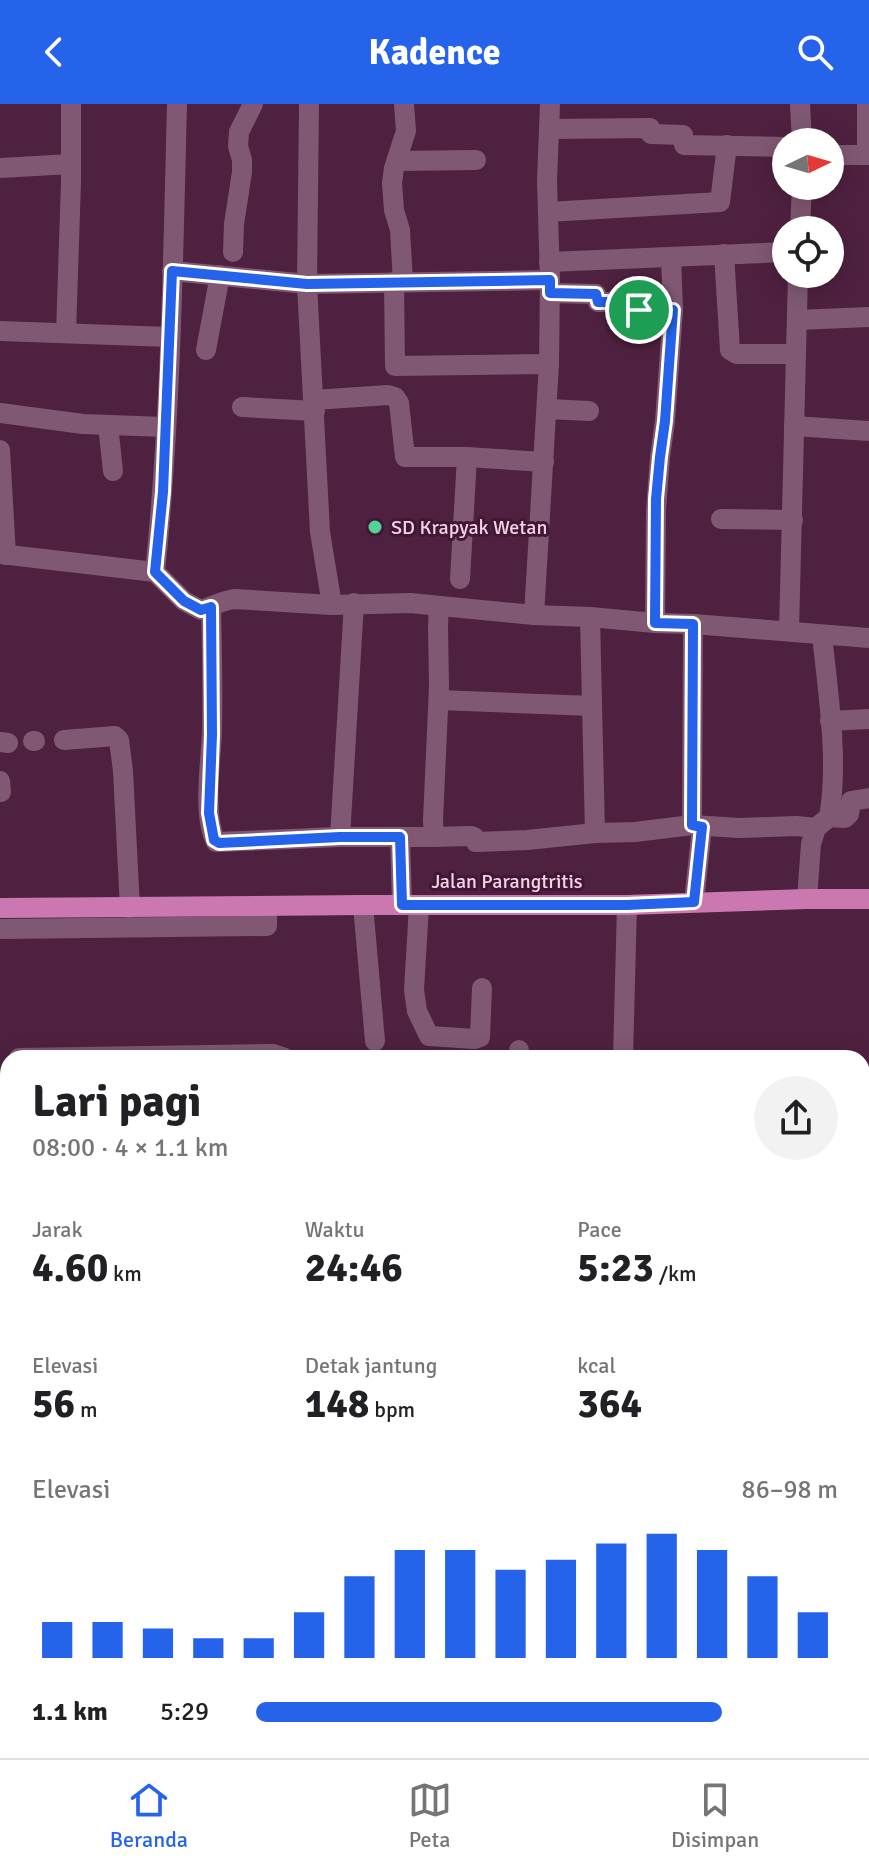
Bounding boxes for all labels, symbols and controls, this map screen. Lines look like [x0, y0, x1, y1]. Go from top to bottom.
icon: back [32, 30, 76, 74]
text: Kadence [368, 30, 501, 75]
icon: search [793, 30, 837, 74]
north arrow [772, 128, 844, 200]
map controls [772, 128, 844, 288]
button: locate [772, 216, 844, 288]
pin [605, 276, 673, 344]
icon: arrive [617, 288, 661, 332]
place label: SD Krapyak Wetan [391, 515, 547, 540]
marker: SD Krapyak Wetan [366, 518, 384, 536]
street label: Jalan Parangtritis [431, 869, 583, 894]
text: Lari pagi [32, 1075, 201, 1129]
button: share [754, 1076, 838, 1160]
text: 08:00 · 4 × 1.1 km [32, 1132, 228, 1164]
text: Jarak [32, 1216, 83, 1243]
text: Waktu [305, 1216, 364, 1243]
text: Pace [577, 1216, 622, 1243]
text: 4.60 [32, 1243, 108, 1293]
text: 24:46 [305, 1243, 403, 1293]
text: 5:23 [577, 1243, 654, 1293]
text: km [108, 1260, 142, 1287]
text: /km [654, 1260, 697, 1287]
text: Elevasi [32, 1352, 98, 1379]
text: Detak jantung [305, 1352, 437, 1379]
text: kcal [577, 1352, 616, 1379]
text: 56 [32, 1379, 75, 1429]
text: 148 [305, 1379, 369, 1429]
text: 364 [577, 1379, 642, 1429]
text: m [75, 1396, 98, 1423]
text: bpm [369, 1396, 415, 1423]
text: Elevasi [32, 1474, 110, 1506]
text: 86–98 m [742, 1474, 838, 1506]
text: 1.1 km [32, 1696, 108, 1728]
text: 5:29 [160, 1696, 209, 1728]
tab: Beranda [110, 1778, 188, 1853]
tab: Peta [408, 1778, 452, 1853]
tab: Disimpan [671, 1778, 759, 1853]

